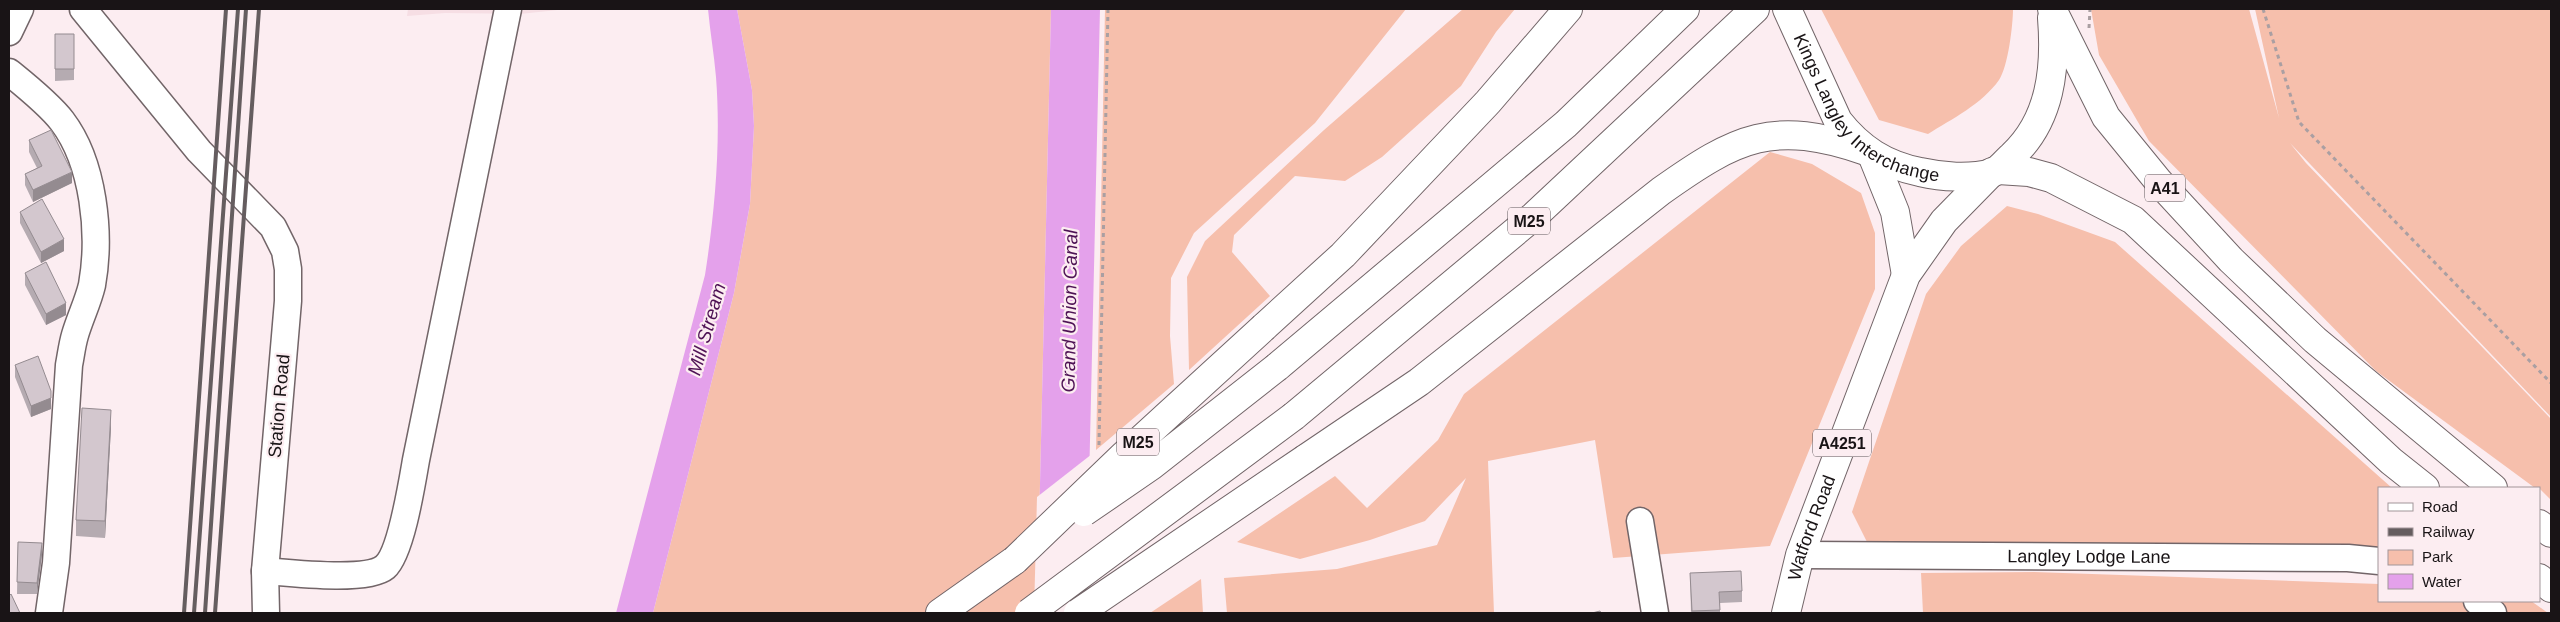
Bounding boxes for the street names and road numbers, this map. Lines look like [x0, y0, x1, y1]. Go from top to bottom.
street label: Kings Langley Interchange [1790, 31, 1941, 185]
road number: A41 [2145, 174, 2185, 202]
road number: M25 [1508, 208, 1550, 235]
street label: Station Road [265, 353, 293, 459]
road number: M25 [1117, 428, 1159, 456]
road number: A4251 [1813, 429, 1871, 456]
street label: Watford Road [1784, 472, 1839, 583]
street label: Langley Lodge Lane [2007, 546, 2171, 567]

